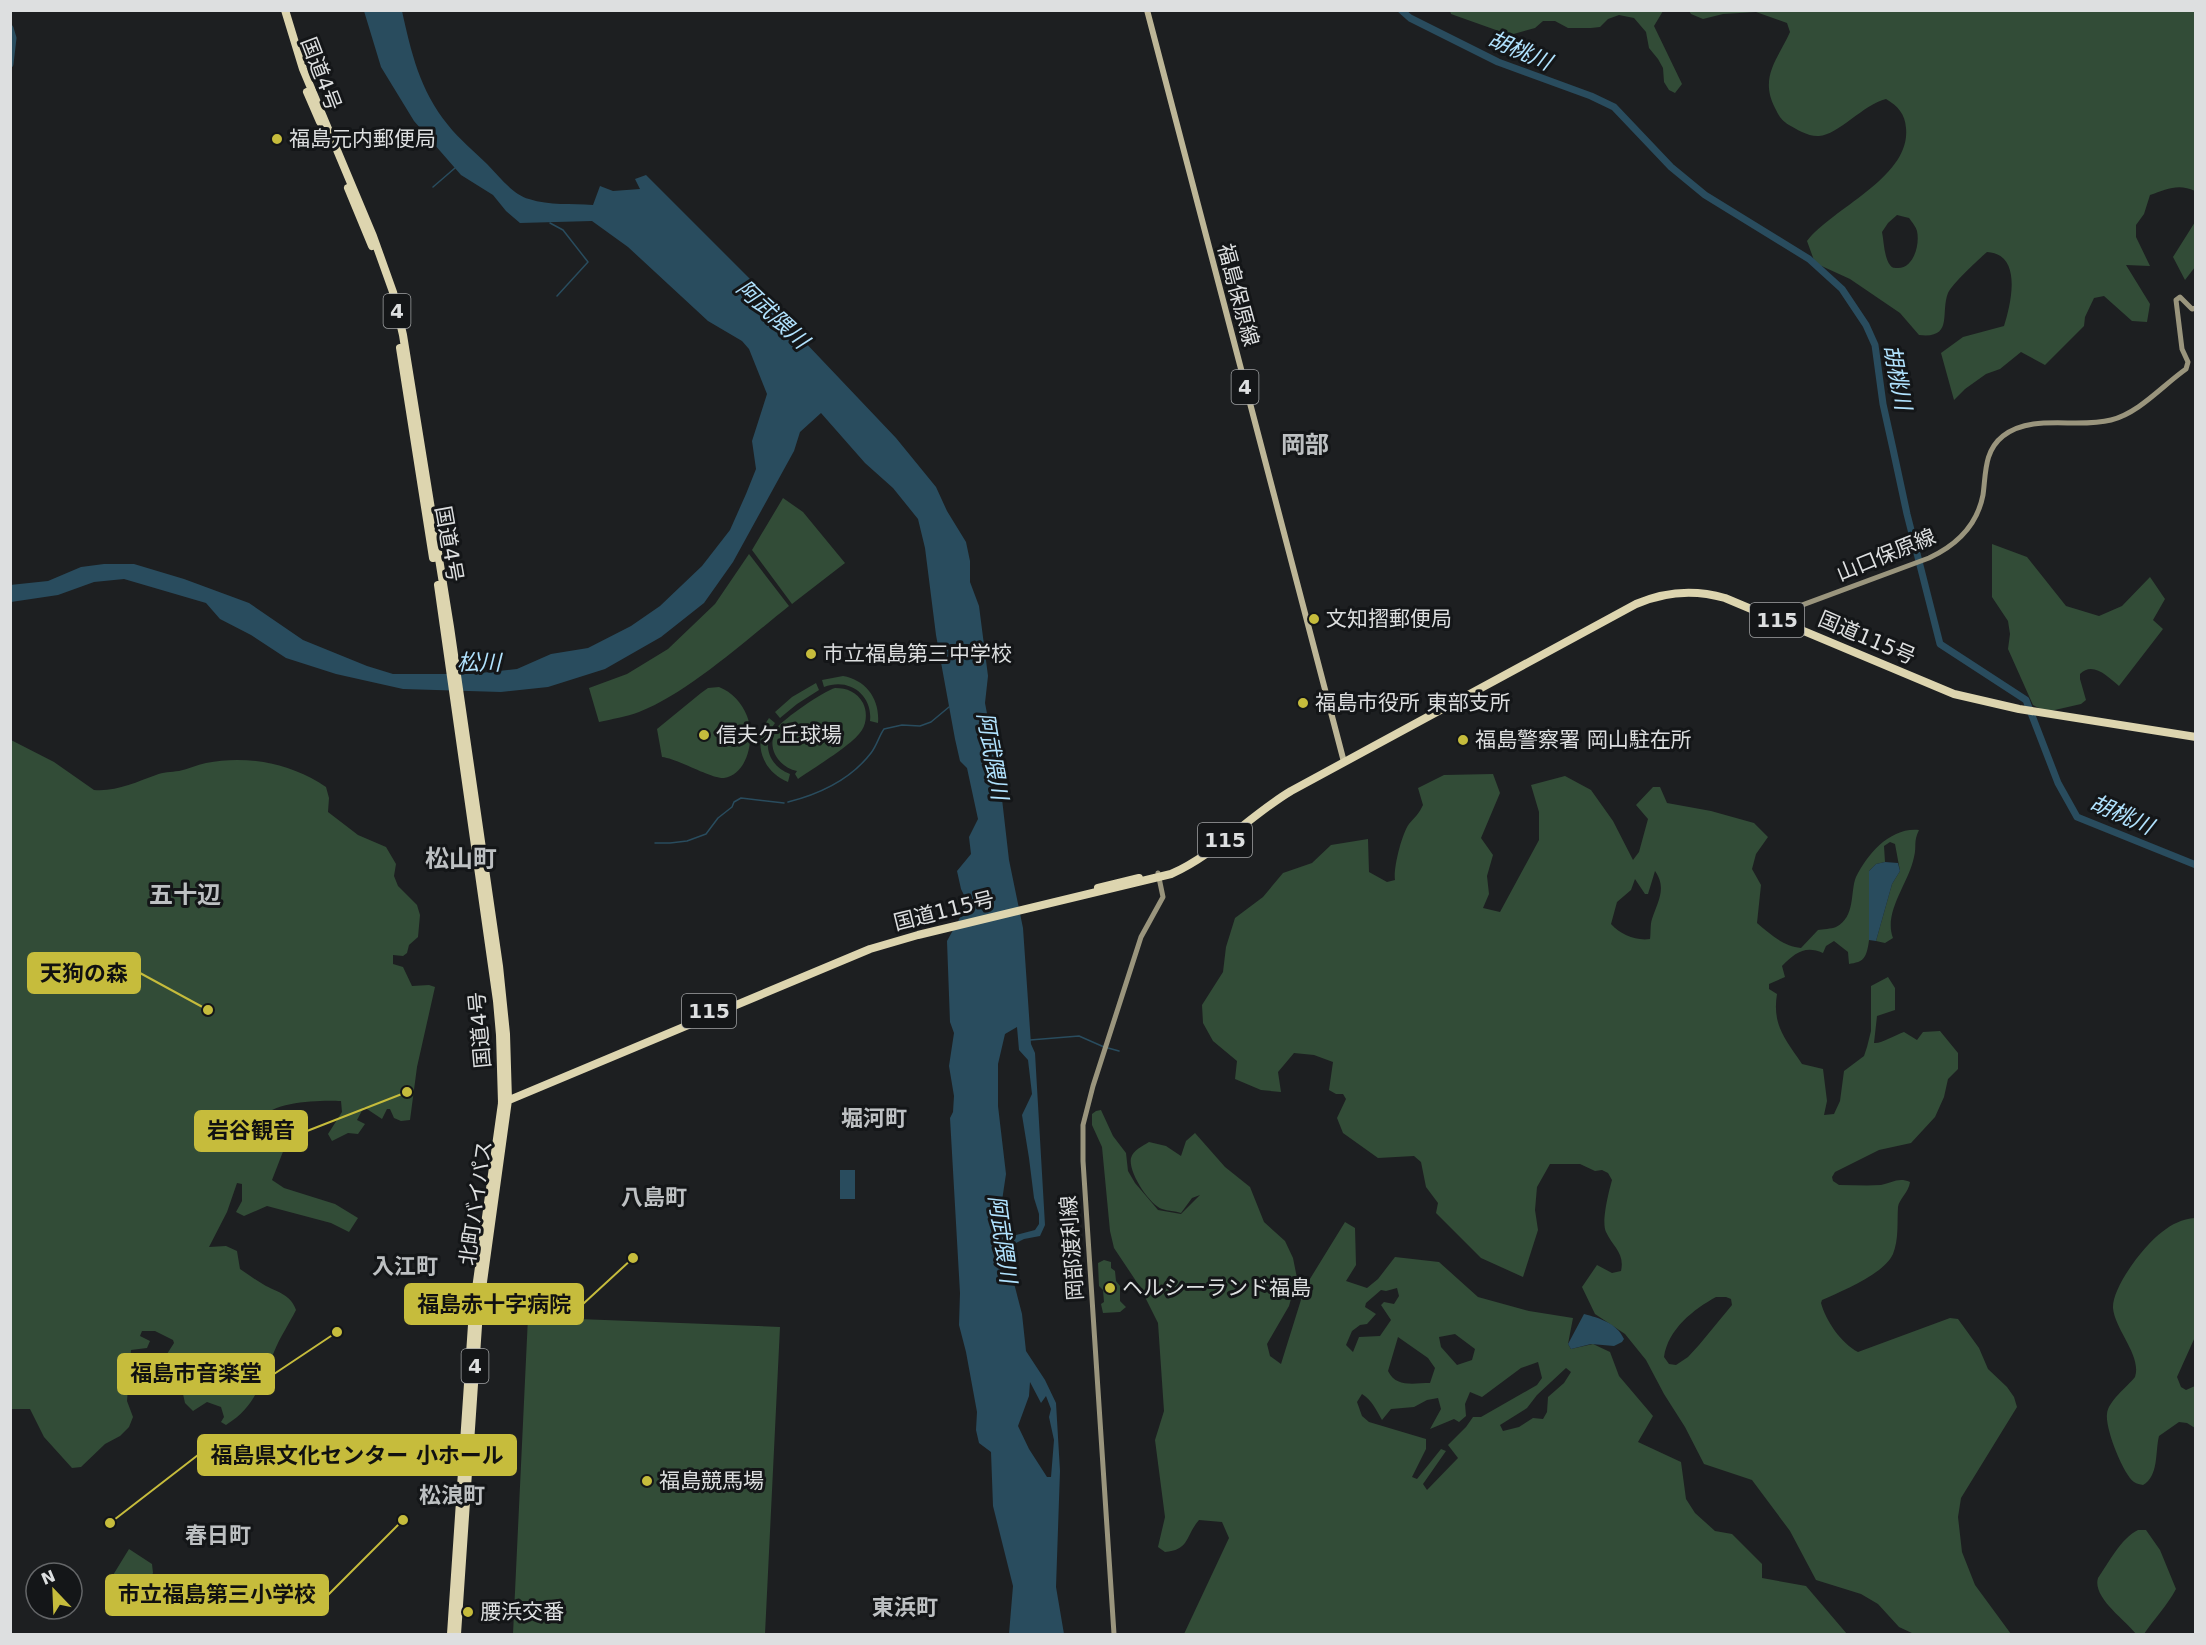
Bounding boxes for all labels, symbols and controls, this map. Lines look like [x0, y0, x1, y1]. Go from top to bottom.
water label: 胡桃川 [1485, 26, 1557, 76]
street label: 国道4号 [296, 34, 346, 114]
place label: 福島元内郵便局 [289, 127, 436, 151]
marker: 福島元内郵便局 [270, 132, 284, 146]
street label: 福島保原線 [1213, 241, 1263, 349]
water label: 阿武隈川 [732, 275, 815, 355]
road number: 4 [384, 294, 410, 328]
water label: 胡桃川 [1879, 342, 1916, 414]
road number: 4 [1232, 370, 1258, 404]
district label: 岡部 [1281, 431, 1329, 459]
street label: 国道4号 [431, 504, 467, 584]
street label: 山口保原線 [1833, 524, 1939, 586]
road number: 115 [1750, 603, 1804, 637]
place label: 文知摺郵便局 [1326, 607, 1452, 631]
street label: 国道115号 [1815, 607, 1919, 669]
marker: 文知摺郵便局 [1307, 612, 1321, 626]
place label: 市立福島第三中学校 [823, 642, 1012, 666]
marker: 市立福島第三中学校 [804, 647, 818, 661]
water label: 松川 [457, 650, 503, 675]
place label: 福島市役所 東部支所 [1315, 691, 1511, 715]
marker: 福島市役所 東部支所 [1296, 696, 1310, 710]
water label: 阿武隈川 [973, 711, 1013, 804]
place label: 信夫ケ丘球場 [716, 723, 842, 747]
marker: 信夫ケ丘球場 [697, 728, 711, 742]
place label: 福島警察署 岡山駐在所 [1475, 728, 1692, 752]
marker: 福島警察署 岡山駐在所 [1456, 733, 1470, 747]
water label: 胡桃川 [2087, 790, 2159, 840]
road number: 115 [1198, 823, 1252, 857]
district label: 松山町 [425, 845, 497, 873]
district label: 五十辺 [149, 881, 221, 909]
street label: 国道115号 [891, 887, 997, 935]
callout: 天狗の森 [28, 953, 140, 993]
text: 天狗の森 [40, 961, 128, 986]
street label: 国道4号 [465, 991, 495, 1069]
road number: 115 [682, 994, 736, 1028]
district label: 堀河町 [841, 1106, 907, 1131]
callout: 岩谷観音 [195, 1111, 307, 1151]
text: 岩谷観音 [207, 1118, 295, 1143]
street label: 北町バイパス [455, 1139, 497, 1267]
district label: 八島町 [621, 1185, 687, 1210]
water label: 阿武隈川 [984, 1194, 1021, 1286]
street label: 岡部渡利線 [1056, 1195, 1088, 1301]
district label: 入江町 [372, 1254, 438, 1279]
place label: ヘルシーランド福島 [1122, 1276, 1311, 1300]
marker: ヘルシーランド福島 [1103, 1281, 1117, 1295]
callout: 福島赤十字病院 [405, 1284, 583, 1324]
text: 福島赤十字病院 [417, 1292, 571, 1317]
road number: 4 [462, 1349, 488, 1383]
callout: 福島市音楽堂 [118, 1354, 274, 1394]
text: 福島市音楽堂 [130, 1361, 262, 1386]
callout: 福島県文化センター 小ホール [198, 1435, 516, 1475]
text: 福島県文化センター 小ホール [210, 1443, 504, 1468]
place label: 福島競馬場 [659, 1469, 764, 1493]
marker: 福島競馬場 [640, 1474, 654, 1488]
district label: 松浪町 [419, 1483, 485, 1508]
district label: 春日町 [185, 1523, 251, 1548]
north arrow [24, 1561, 84, 1621]
text: N [38, 1566, 58, 1589]
callout: 市立福島第三小学校 [106, 1575, 328, 1615]
text: 市立福島第三小学校 [118, 1582, 316, 1607]
district label: 東浜町 [872, 1595, 938, 1620]
place label: 腰浜交番 [480, 1600, 564, 1624]
marker: 腰浜交番 [461, 1605, 475, 1619]

